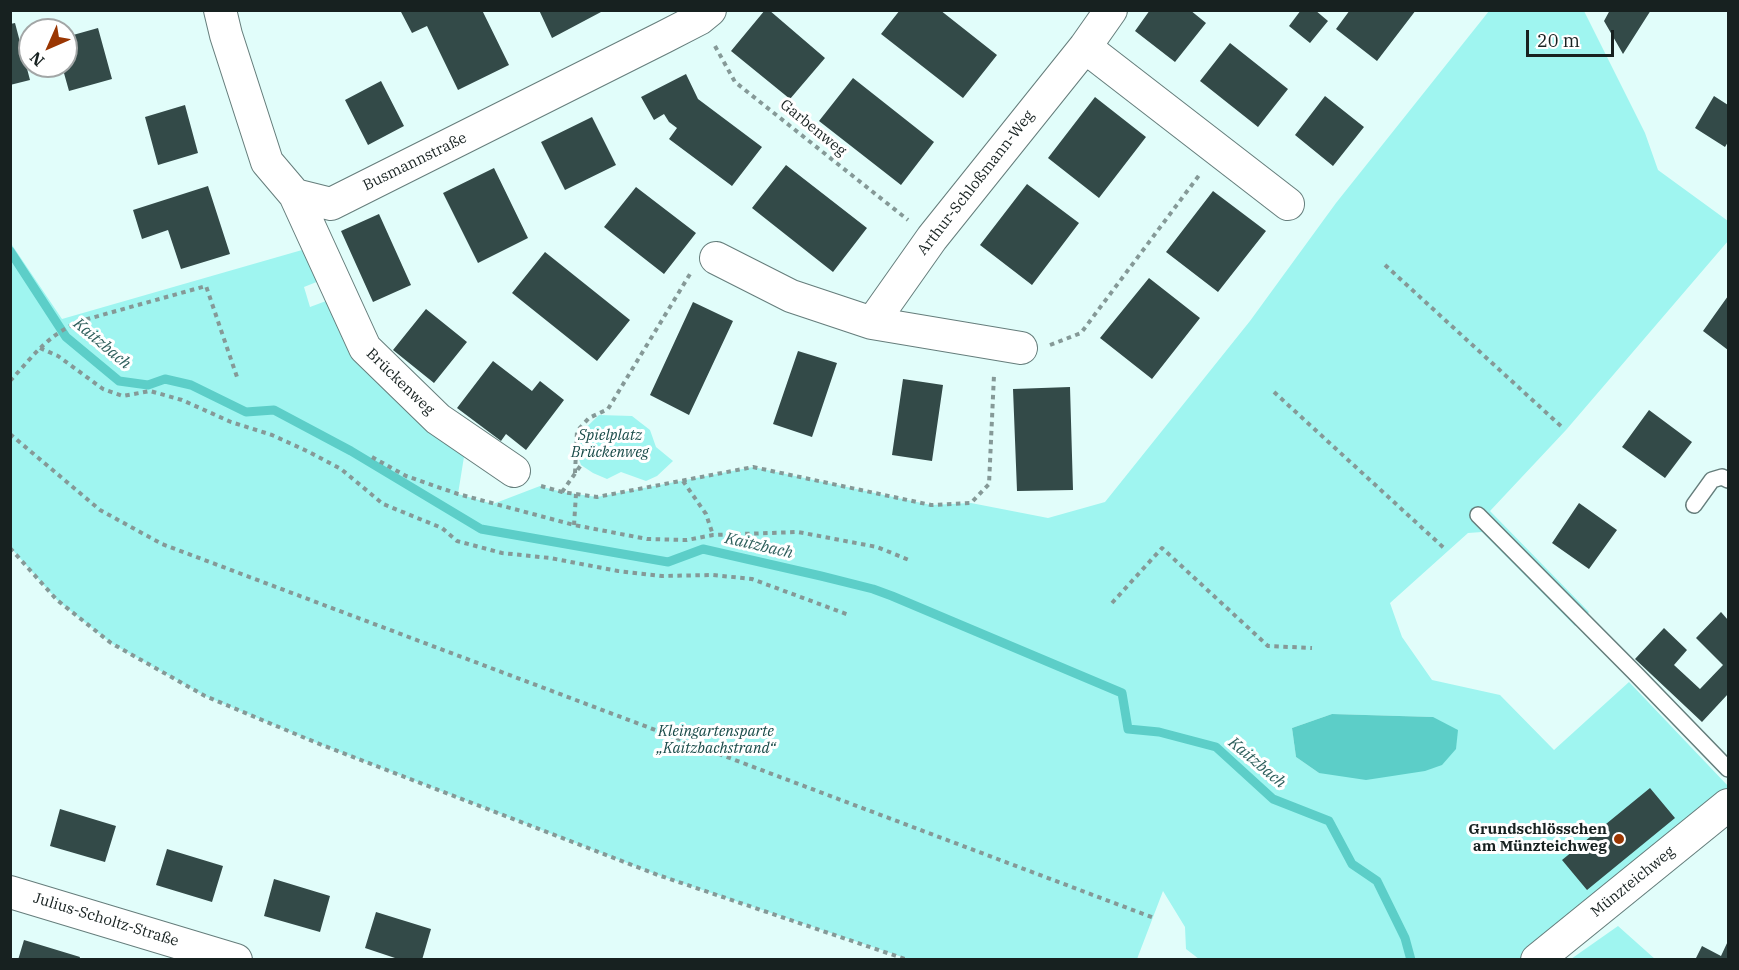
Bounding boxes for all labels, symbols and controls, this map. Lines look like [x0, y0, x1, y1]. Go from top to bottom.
north arrow [18, 18, 78, 78]
scale bar [1529, 18, 1618, 56]
text: 20 m [1537, 29, 1580, 52]
text: N [25, 48, 48, 71]
street label: Garbenweg [776, 96, 850, 160]
street label: Arthur-Schloßmann-Weg [914, 107, 1038, 259]
street label: Busmannstraße [360, 129, 470, 195]
water label: Kaitzbach [69, 314, 135, 374]
street label: Brückenweg [362, 345, 438, 419]
park label: Spielplatz Brückenweg [571, 427, 649, 462]
water label: Kaitzbach [723, 529, 795, 563]
park label: Kleingartensparte „Kaitzbachstrand“ [657, 723, 775, 758]
water label: Kaitzbach [1224, 733, 1290, 793]
place label: Grundschlösschen am Münzteichweg [1468, 821, 1607, 856]
marker: Grundschlösschen am Münzteichweg [1612, 832, 1626, 846]
street label: Münzteichweg [1588, 843, 1678, 921]
street label: Julius-Scholtz-Straße [31, 889, 181, 951]

